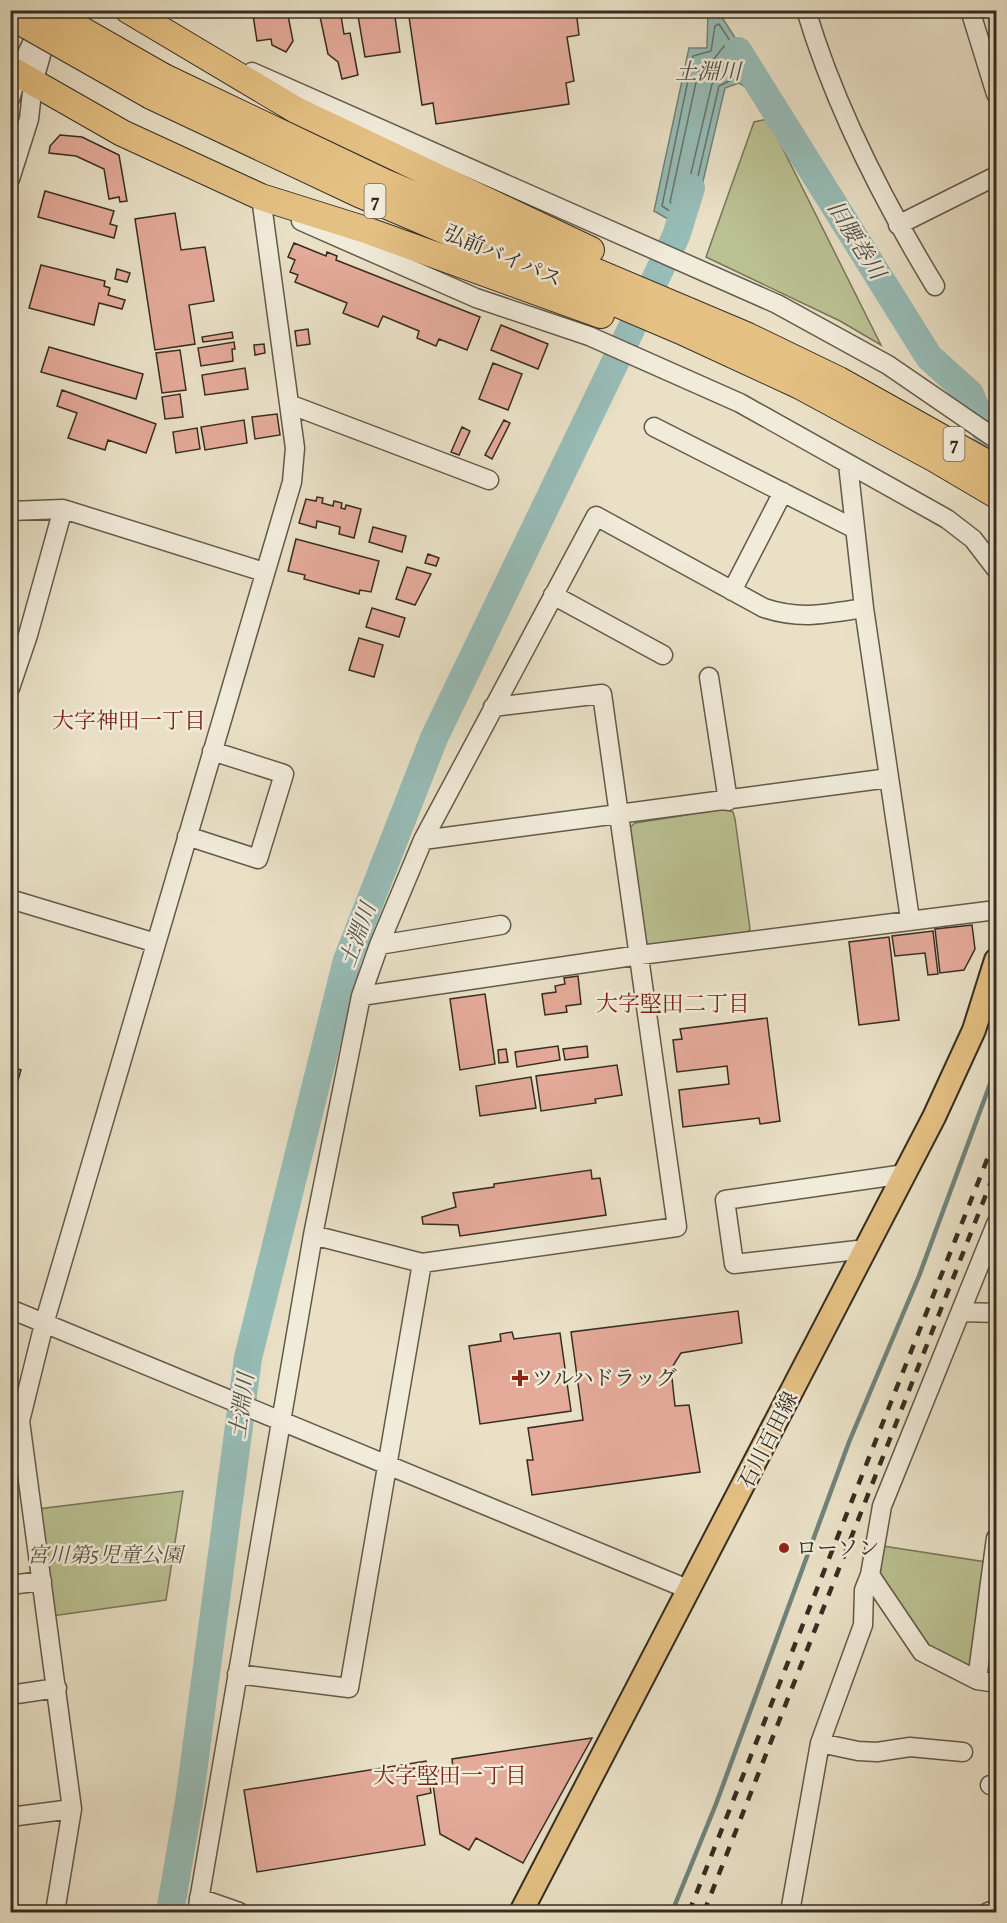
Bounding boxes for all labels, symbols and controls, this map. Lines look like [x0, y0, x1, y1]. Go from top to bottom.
water label: 土淵川 [675, 57, 743, 87]
road number: 7 [364, 184, 386, 218]
water label: 旧腰巻川 [820, 195, 893, 287]
street label: 弘前バイパス [440, 219, 566, 293]
road number: 7 [944, 427, 964, 461]
district label: 大字神田一丁目 [52, 706, 206, 736]
water label: 土淵川 [333, 897, 384, 971]
district label: 大字堅田二丁目 [596, 989, 750, 1019]
place label: ツルハドラッグ [532, 1364, 677, 1392]
water label: 土淵川 [223, 1369, 262, 1441]
marker: ツルハドラッグ [513, 1371, 527, 1385]
street label: 石川百田線 [732, 1387, 804, 1493]
place label: ローソン [796, 1534, 879, 1562]
park label: 宮川第5児童公園 [27, 1541, 186, 1569]
marker: ローソン [777, 1541, 791, 1555]
district label: 大字堅田一丁目 [373, 1761, 527, 1791]

